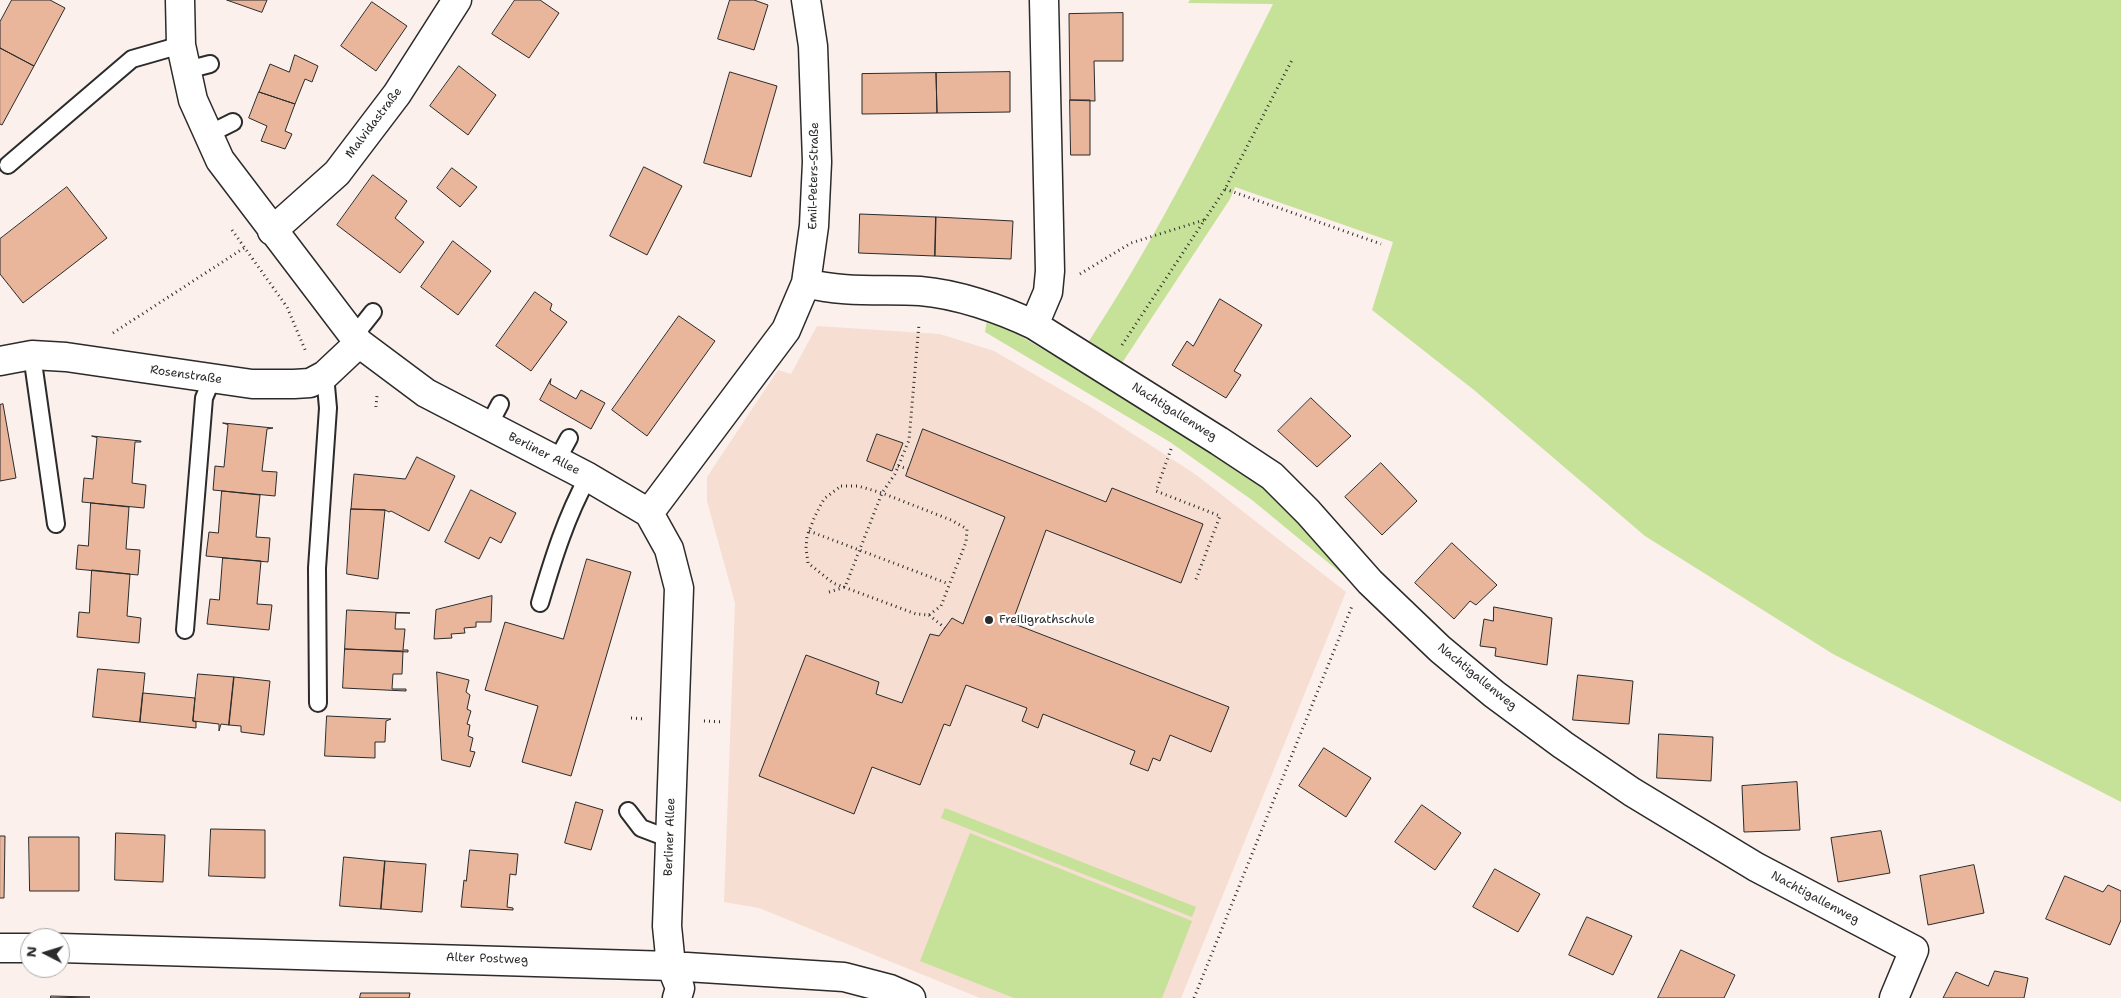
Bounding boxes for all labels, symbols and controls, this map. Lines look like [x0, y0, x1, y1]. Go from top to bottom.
street label: Malvidastraße [343, 85, 405, 161]
street label: Emil-Peters-Straße [806, 122, 822, 230]
street label: Rosenstraße [149, 363, 223, 387]
street label: Nachtigallenweg [1129, 380, 1219, 444]
street label: Berliner Allee [506, 430, 582, 478]
place label: Freiligrathschule [999, 613, 1095, 627]
marker: Freiligrathschule [983, 614, 995, 626]
street label: Nachtigallenweg [1434, 641, 1520, 713]
street label: Berliner Allee [661, 798, 679, 876]
street label: Nachtigallenweg [1768, 869, 1862, 927]
north arrow [20, 928, 70, 978]
text: N [22, 945, 41, 958]
street label: Alter Postweg [446, 950, 528, 968]

